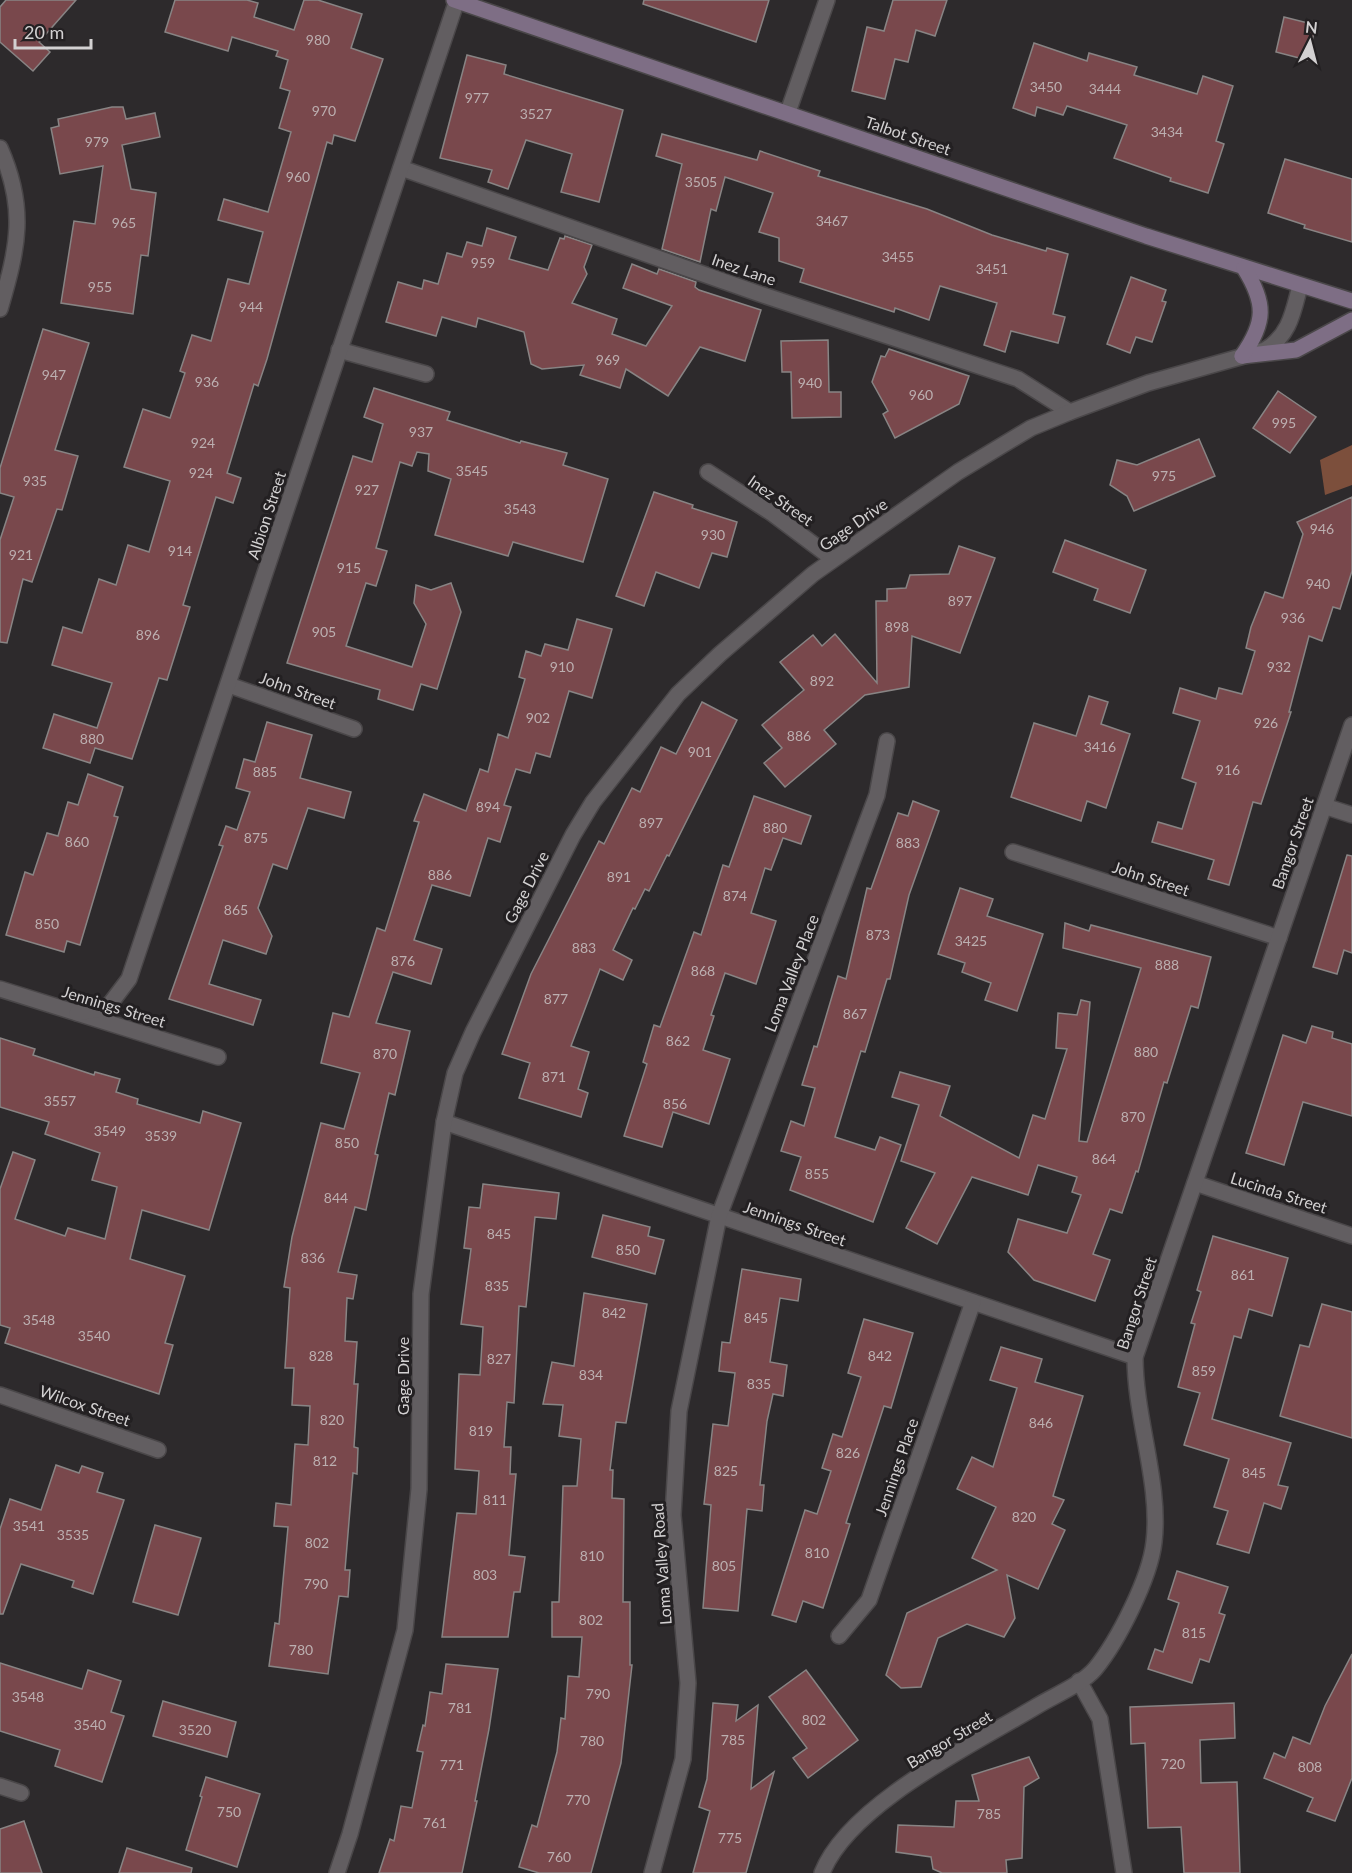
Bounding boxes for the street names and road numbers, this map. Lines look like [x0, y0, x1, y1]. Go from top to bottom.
street label: Talbot Street [863, 111, 954, 159]
street label: Inez Lane [709, 249, 779, 289]
street label: Albion Street [243, 468, 289, 561]
street label: Inez Street [745, 471, 817, 529]
street label: Gage Drive [815, 494, 891, 554]
street label: John Street [257, 667, 339, 713]
street label: Bangor Street [1267, 794, 1317, 892]
street label: Gage Drive [500, 848, 552, 926]
street label: John Street [1110, 857, 1192, 899]
street label: Loma Valley Place [760, 912, 822, 1034]
street label: Jennings Street [60, 981, 168, 1031]
street label: Lucinda Street [1228, 1167, 1330, 1217]
street label: Jennings Street [741, 1197, 849, 1249]
street label: Bangor Street [1112, 1254, 1160, 1352]
street label: Gage Drive [393, 1337, 412, 1415]
street label: Wilcox Street [37, 1381, 133, 1429]
street label: Jennings Place [870, 1416, 922, 1518]
street label: Loma Valley Road [647, 1502, 675, 1626]
street label: Bangor Street [903, 1706, 995, 1772]

